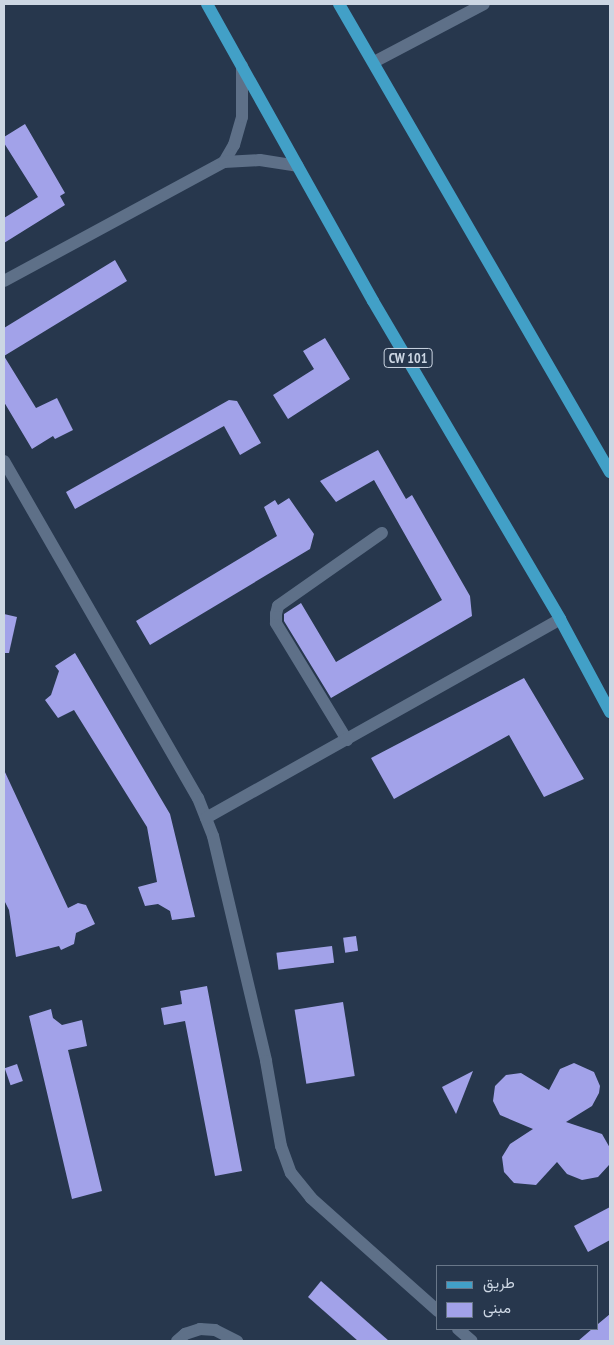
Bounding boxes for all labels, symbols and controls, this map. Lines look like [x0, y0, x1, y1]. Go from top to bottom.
road number: CW 101 [383, 346, 433, 369]
legend [436, 1265, 599, 1330]
text: طريق [483, 1273, 515, 1292]
text: مبنى [483, 1298, 511, 1317]

